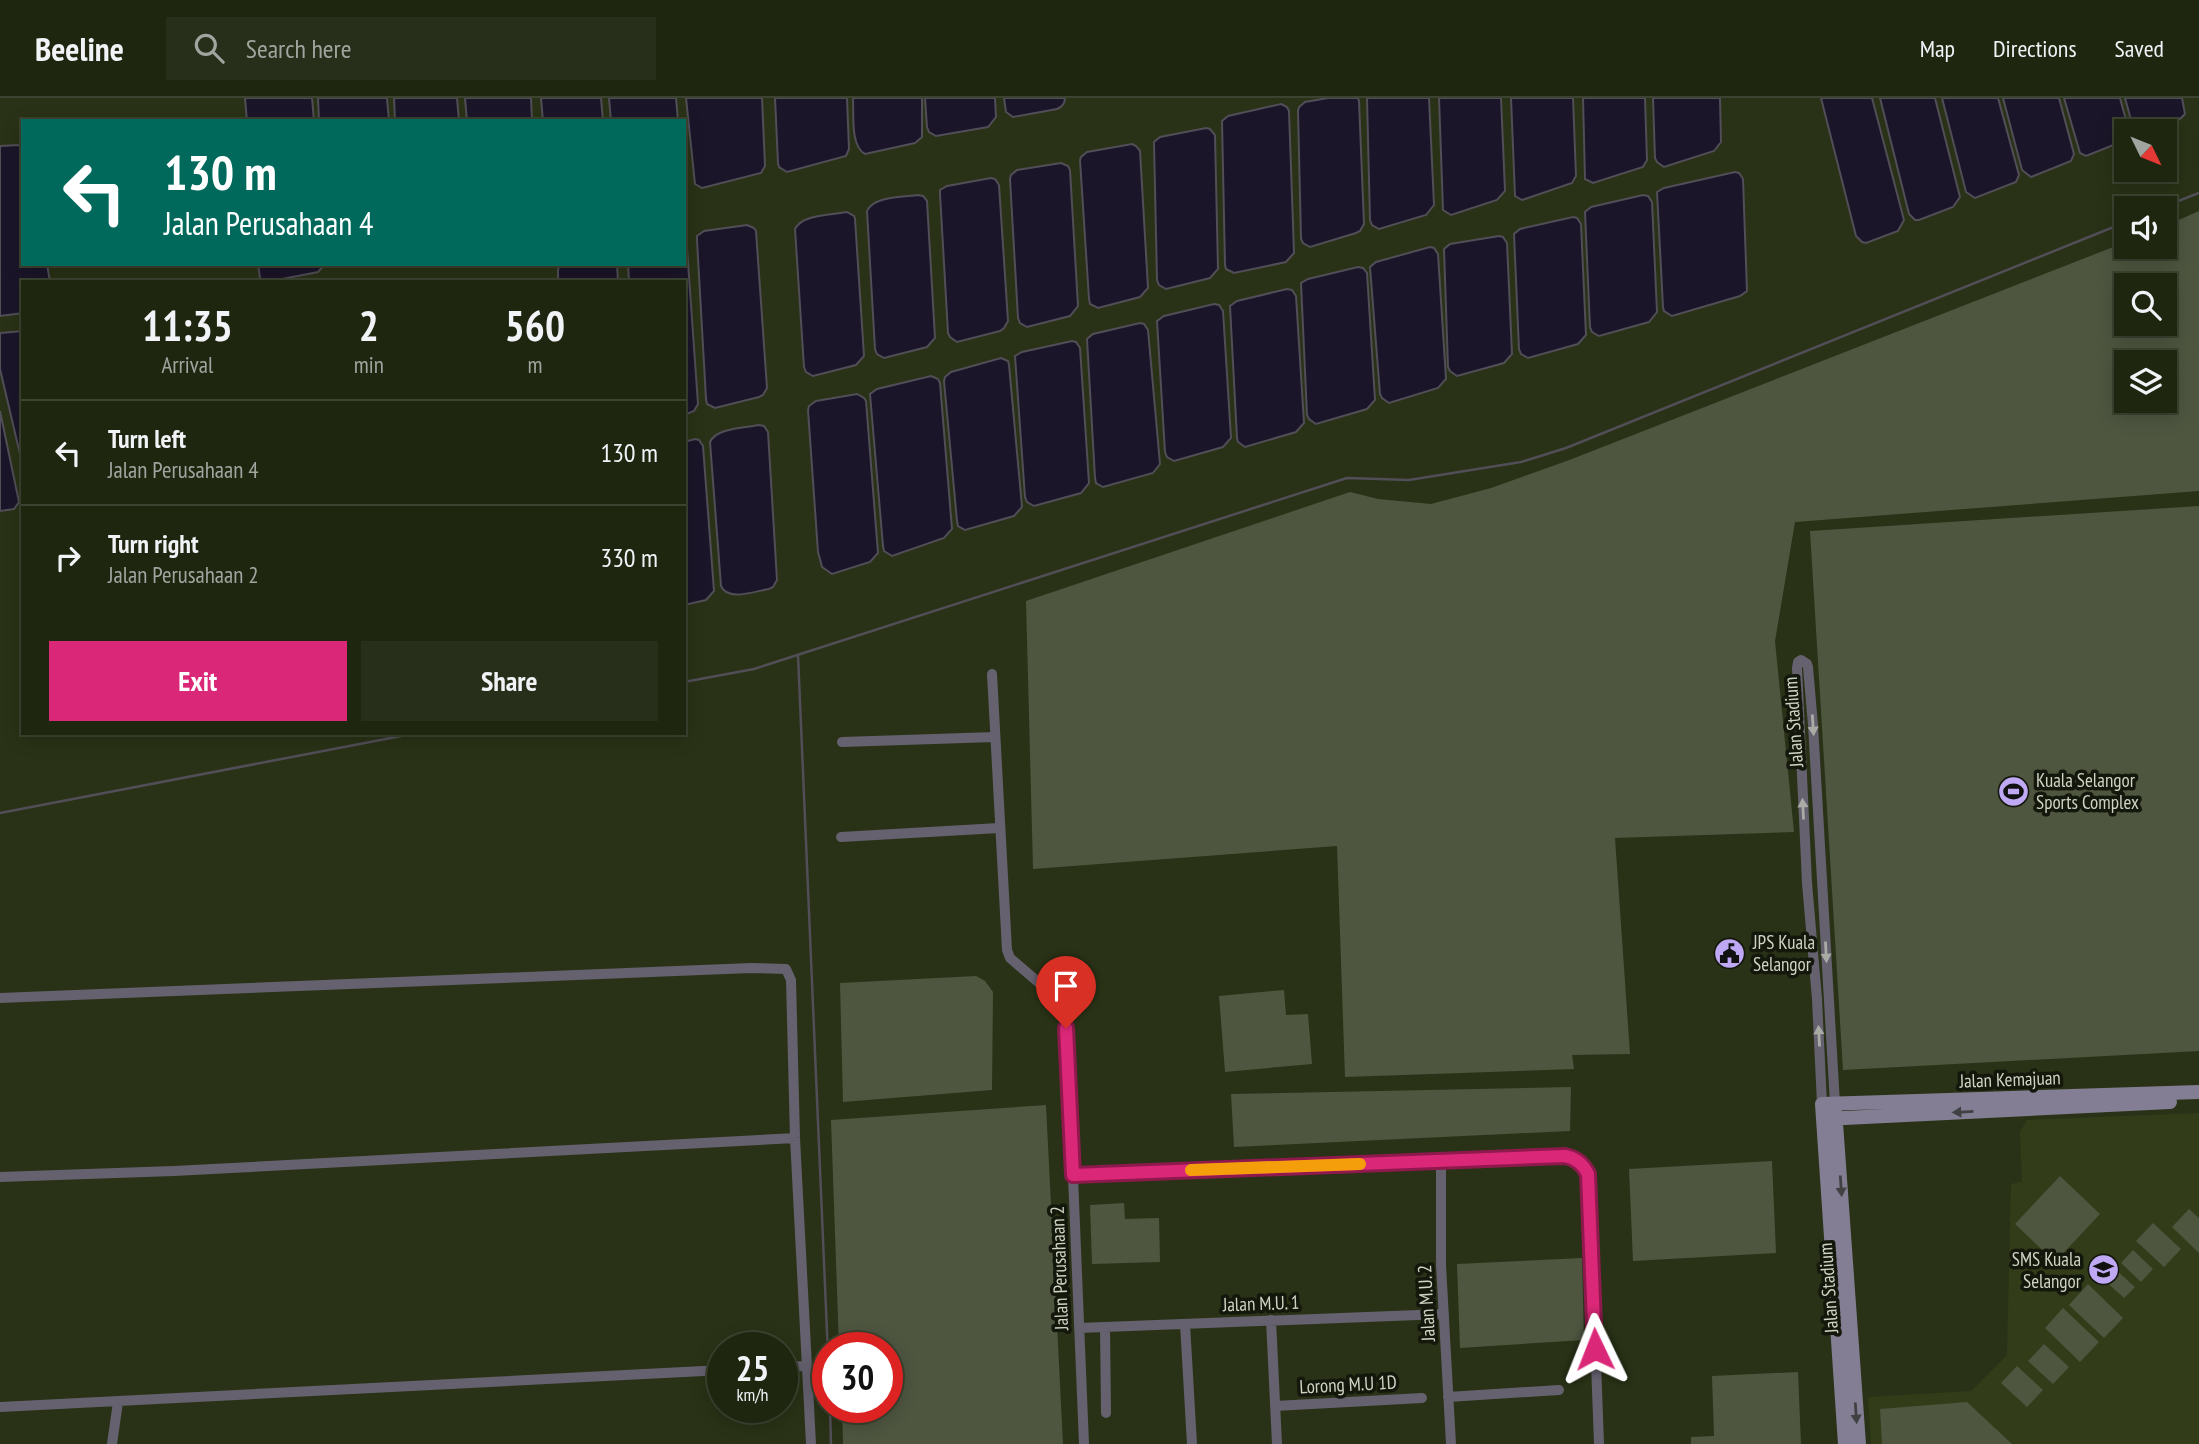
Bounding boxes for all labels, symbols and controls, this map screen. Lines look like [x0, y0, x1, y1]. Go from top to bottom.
search box [166, 17, 656, 80]
text: Beeline [35, 27, 124, 70]
icon: search [190, 29, 228, 67]
text: Search here [246, 32, 351, 65]
text: Map [1920, 33, 1955, 64]
text: Directions [1993, 33, 2077, 64]
text: Saved [2115, 33, 2164, 64]
north arrow [2114, 119, 2177, 182]
map controls [2114, 119, 2177, 413]
text: 130 m [164, 140, 277, 204]
icon: left [49, 147, 140, 238]
button: sound [2114, 196, 2177, 259]
text: Jalan Perusahaan 4 [164, 202, 374, 244]
button: search [2114, 273, 2177, 336]
text: 11:35 [142, 298, 233, 353]
text: 2 [359, 298, 379, 353]
text: 560 [505, 298, 565, 353]
text: Arrival [161, 350, 213, 379]
text: min [354, 350, 384, 379]
text: m [527, 350, 542, 379]
button: layers [2114, 350, 2177, 413]
text: Turn left [108, 422, 186, 455]
icon: left [49, 434, 87, 472]
text: 130 m [600, 436, 658, 469]
text: Jalan Perusahaan 4 [108, 455, 259, 484]
text: Turn right [108, 527, 199, 560]
icon: right [49, 539, 87, 577]
text: 330 m [600, 541, 658, 574]
text: Jalan Perusahaan 2 [108, 560, 259, 589]
button: Exit [49, 641, 347, 721]
button: Share [361, 641, 658, 721]
street label: Jalan Stadium [1778, 676, 1808, 769]
one-way arrow [1808, 714, 1819, 736]
place label: Kuala Selangor Sports Complex [2036, 768, 2139, 814]
sports icon: Kuala Selangor Sports Complex [1996, 774, 2030, 808]
one-way arrow [1798, 798, 1809, 820]
place label: JPS Kuala Selangor [1752, 930, 1815, 976]
public building icon: JPS Kuala Selangor [1713, 936, 1747, 970]
one-way arrow [1821, 941, 1832, 963]
pin [1036, 956, 1096, 1028]
icon: arrive [1047, 967, 1085, 1005]
one-way arrow [1813, 1025, 1824, 1047]
street label: Jalan Kemajuan [1958, 1065, 2061, 1093]
one-way arrow [1952, 1107, 1974, 1118]
one-way arrow [1835, 1175, 1846, 1197]
street label: Jalan Perusahaan 2 [1045, 1205, 1073, 1332]
street label: Jalan Stadium [1813, 1242, 1843, 1335]
place label: SMS Kuala Selangor [2012, 1247, 2082, 1293]
school or university icon: SMS Kuala Selangor [2087, 1253, 2121, 1287]
street label: Jalan M.U. 2 [1412, 1264, 1440, 1343]
street label: Jalan M.U. 1 [1221, 1290, 1300, 1316]
position arrow [1558, 1312, 1632, 1386]
speed limit sign: 30 [812, 1332, 903, 1423]
text: 25 [736, 1345, 769, 1391]
street label: Lorong M.U 1D [1299, 1369, 1397, 1399]
text: km/h [737, 1383, 768, 1406]
one-way arrow [1851, 1402, 1862, 1424]

